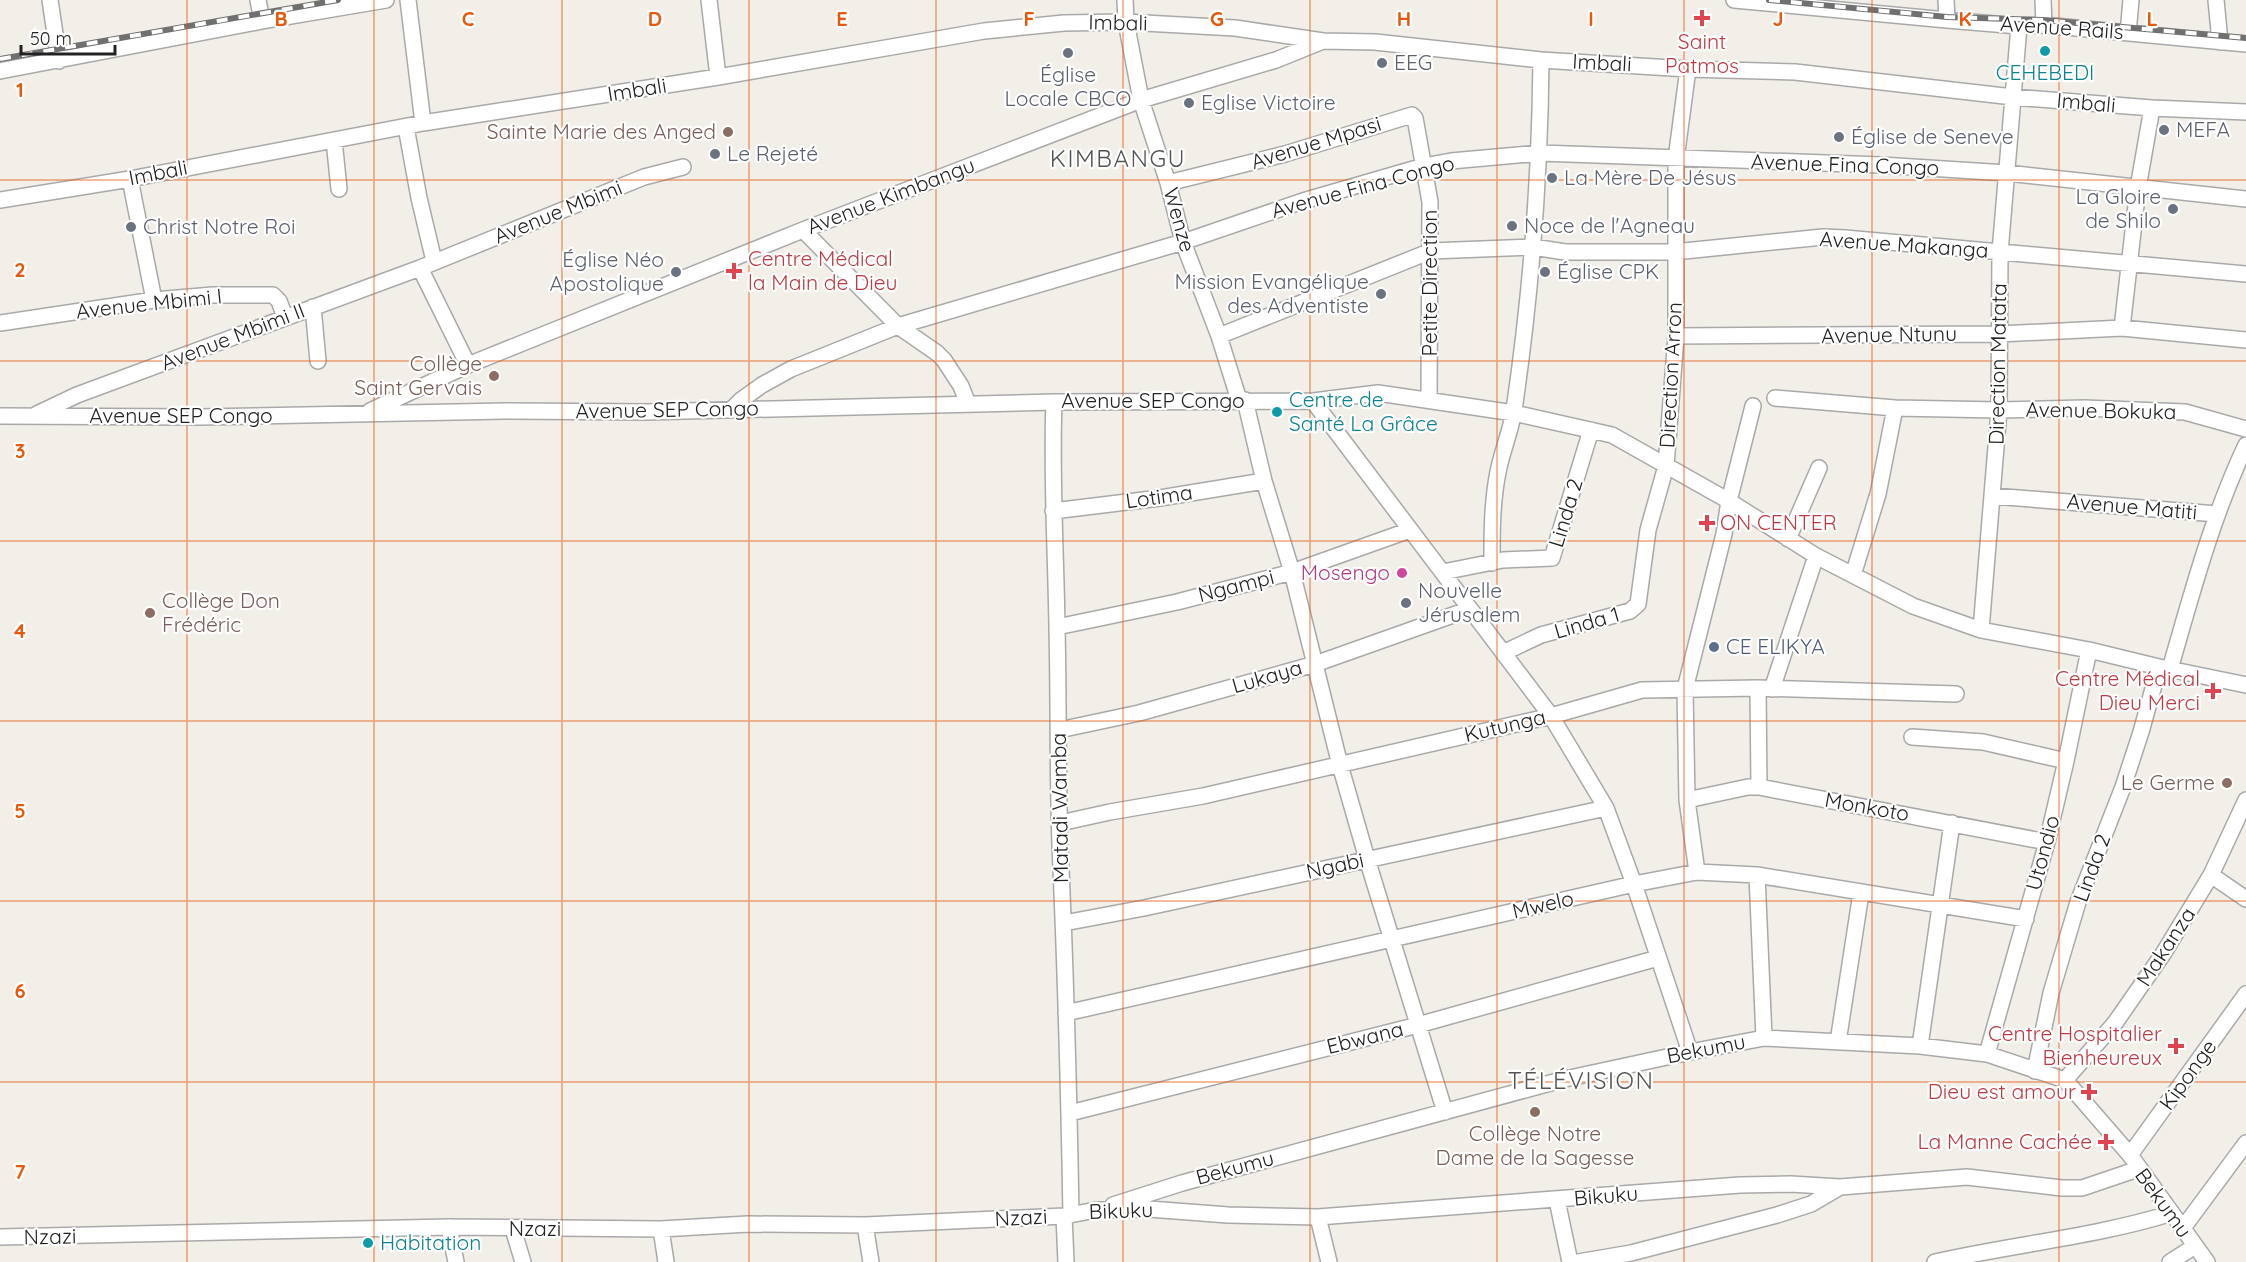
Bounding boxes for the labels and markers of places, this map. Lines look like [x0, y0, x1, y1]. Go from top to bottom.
marker: Saint Patmos [1693, 9, 1711, 27]
place label: Saint Patmos [1665, 28, 1739, 78]
marker: CEHEBEDI [2038, 44, 2052, 58]
marker: Église Locale CBCO [1061, 46, 1075, 60]
place label: EEG [1394, 49, 1432, 75]
marker: EEG [1375, 56, 1389, 70]
place label: CEHEBEDI [1996, 59, 2094, 85]
place label: Église Locale CBCO [1005, 61, 1131, 111]
place label: Eglise Victoire [1201, 89, 1336, 115]
marker: Eglise Victoire [1182, 96, 1196, 110]
place label: MEFA [2176, 116, 2230, 142]
place label: Sainte Marie des Anged [487, 118, 716, 144]
place label: Église de Seneve [1851, 123, 2014, 149]
marker: MEFA [2157, 123, 2171, 137]
marker: Sainte Marie des Anged [721, 125, 735, 139]
marker: Église de Seneve [1832, 130, 1846, 144]
place label: Le Rejeté [727, 140, 818, 166]
marker: Le Rejeté [708, 147, 722, 161]
place label: La Mère De Jésus [1564, 164, 1736, 190]
marker: La Mère De Jésus [1545, 171, 1559, 185]
place label: La Gloire de Shilo [2075, 183, 2161, 233]
marker: La Gloire de Shilo [2166, 202, 2180, 216]
place label: Noce de l'Agneau [1524, 212, 1695, 238]
place label: Christ Notre Roi [143, 213, 295, 239]
marker: Noce de l'Agneau [1505, 219, 1519, 233]
marker: Christ Notre Roi [124, 220, 138, 234]
place label: Centre Médical la Main de Dieu [748, 245, 897, 295]
place label: Église Néo Apostolique [550, 246, 664, 296]
place label: Église CPK [1557, 258, 1659, 284]
marker: Centre Médical la Main de Dieu [725, 262, 743, 280]
marker: Église Néo Apostolique [669, 265, 683, 279]
marker: Église CPK [1538, 265, 1552, 279]
place label: Mission Evangélique des Adventiste [1174, 268, 1369, 318]
marker: Mission Evangélique des Adventiste [1374, 287, 1388, 301]
place label: Collège Saint Gervais [354, 350, 482, 400]
marker: Collège Saint Gervais [487, 369, 501, 383]
place label: Centre de Santé La Grâce [1289, 386, 1438, 436]
marker: Centre de Santé La Grâce [1270, 405, 1284, 419]
place label: ON CENTER [1720, 509, 1837, 535]
marker: ON CENTER [1698, 514, 1716, 532]
place label: Mosengo [1301, 559, 1390, 585]
marker: Mosengo [1395, 566, 1409, 580]
place label: Nouvelle Jérusalem [1418, 577, 1520, 627]
place label: Collège Don Frédéric [162, 587, 280, 637]
marker: Nouvelle Jérusalem [1399, 596, 1413, 610]
marker: Collège Don Frédéric [143, 606, 157, 620]
place label: CE ELIKYA [1726, 633, 1825, 659]
marker: CE ELIKYA [1707, 640, 1721, 654]
place label: Centre Médical Dieu Merci [2055, 665, 2200, 715]
marker: Centre Médical Dieu Merci [2204, 682, 2222, 700]
place label: Le Germe [2121, 769, 2215, 795]
marker: Le Germe [2220, 776, 2234, 790]
place label: Centre Hospitalier Bienheureux [1988, 1020, 2162, 1070]
marker: Centre Hospitalier Bienheureux [2167, 1037, 2185, 1055]
place label: Dieu est amour [1928, 1078, 2076, 1104]
marker: Dieu est amour [2080, 1083, 2098, 1101]
marker: Collège Notre Dame de la Sagesse [1528, 1105, 1542, 1119]
place label: Collège Notre Dame de la Sagesse [1436, 1120, 1634, 1170]
place label: La Manne Cachée [1917, 1128, 2092, 1154]
marker: La Manne Cachée [2097, 1133, 2115, 1151]
place label: Habitation [380, 1229, 481, 1255]
marker: Habitation [361, 1236, 375, 1250]

